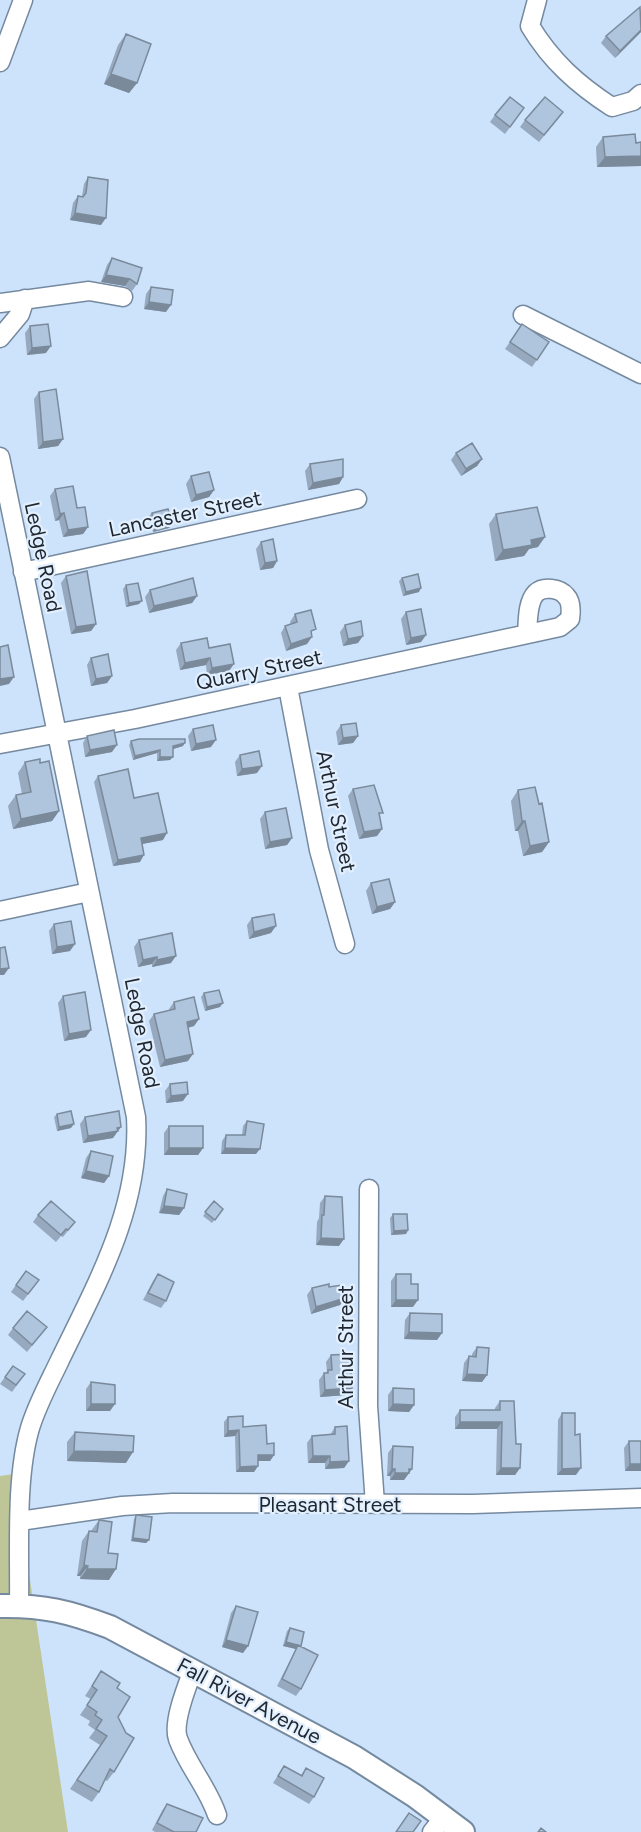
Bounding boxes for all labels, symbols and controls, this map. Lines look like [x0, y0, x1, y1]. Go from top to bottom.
street label: Lancaster Street [106, 485, 264, 542]
street label: Ledge Road [20, 500, 67, 614]
street label: Quarry Street [194, 644, 324, 695]
street label: Arthur Street [311, 748, 362, 874]
street label: Ledge Road [120, 976, 165, 1090]
street label: Arthur Street [333, 1285, 358, 1409]
street label: Pleasant Street [258, 1492, 402, 1517]
street label: Fall River Avenue [173, 1652, 326, 1749]

